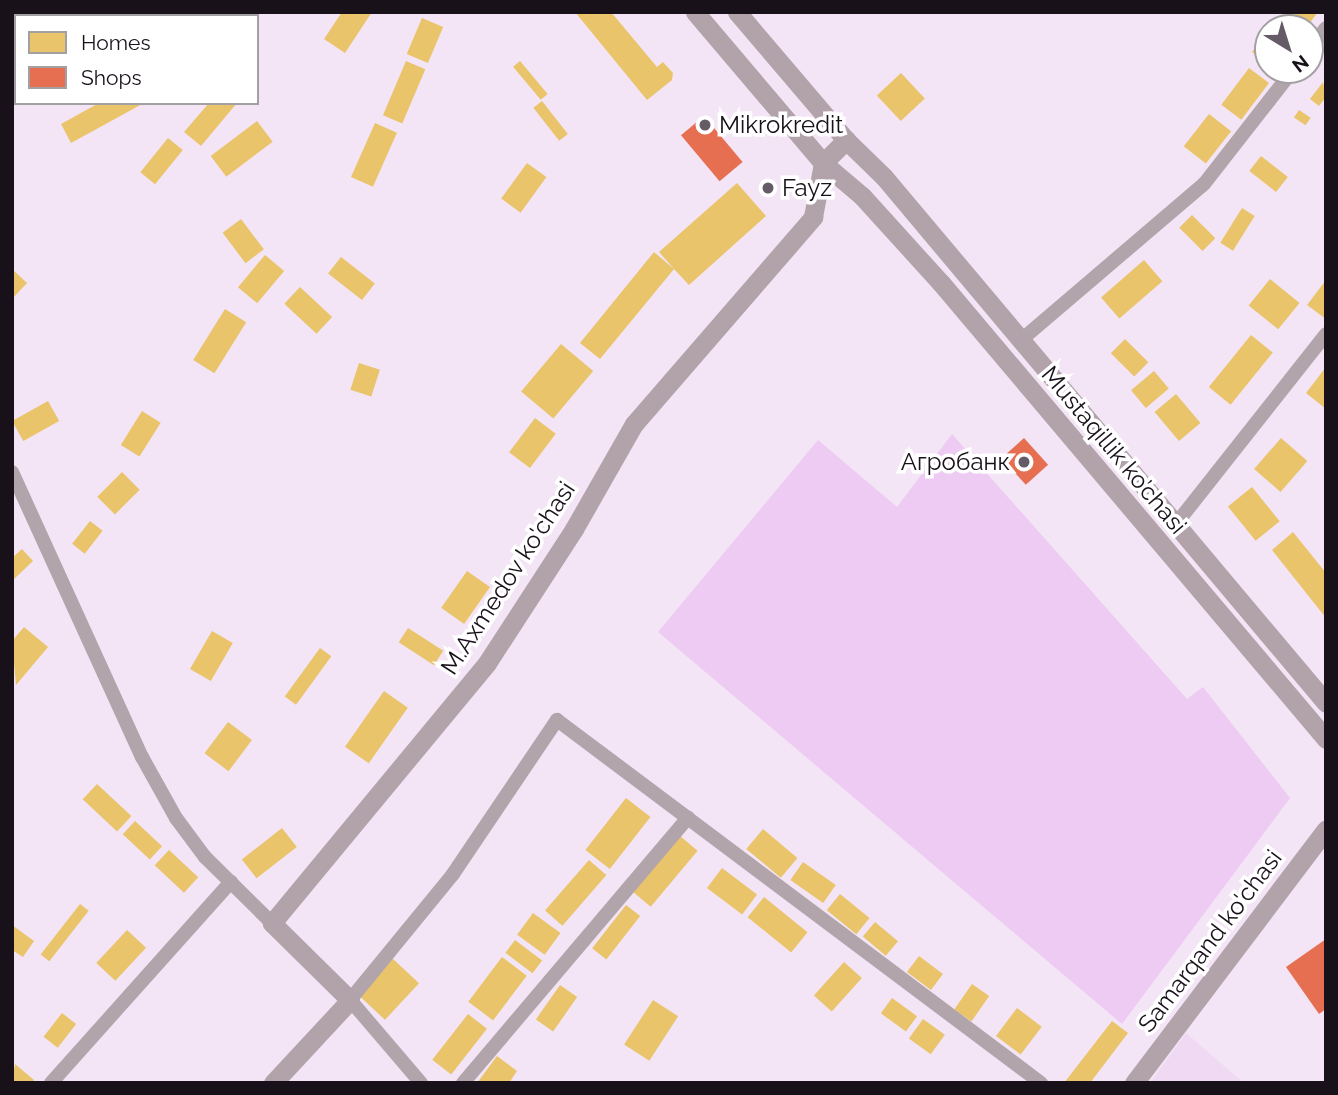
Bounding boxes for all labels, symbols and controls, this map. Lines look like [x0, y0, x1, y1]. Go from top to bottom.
legend [14, 14, 259, 105]
north arrow [1254, 14, 1324, 84]
text: Homes [81, 30, 151, 55]
text: N [1288, 51, 1313, 77]
text: Shops [81, 65, 142, 90]
place label: Mikrokredit [719, 111, 843, 139]
marker: Mikrokredit [697, 117, 713, 133]
place label: Fayz [782, 174, 832, 202]
marker: Fayz [760, 180, 776, 196]
street label: Mustaqillik ko’chasi [1035, 360, 1193, 540]
place label: Агробанк [901, 448, 1010, 476]
marker: Агробанк [1016, 454, 1032, 470]
street label: M.Axmedov ko'chasi [435, 476, 581, 680]
street label: Samarqand ko'chasi [1132, 844, 1288, 1038]

